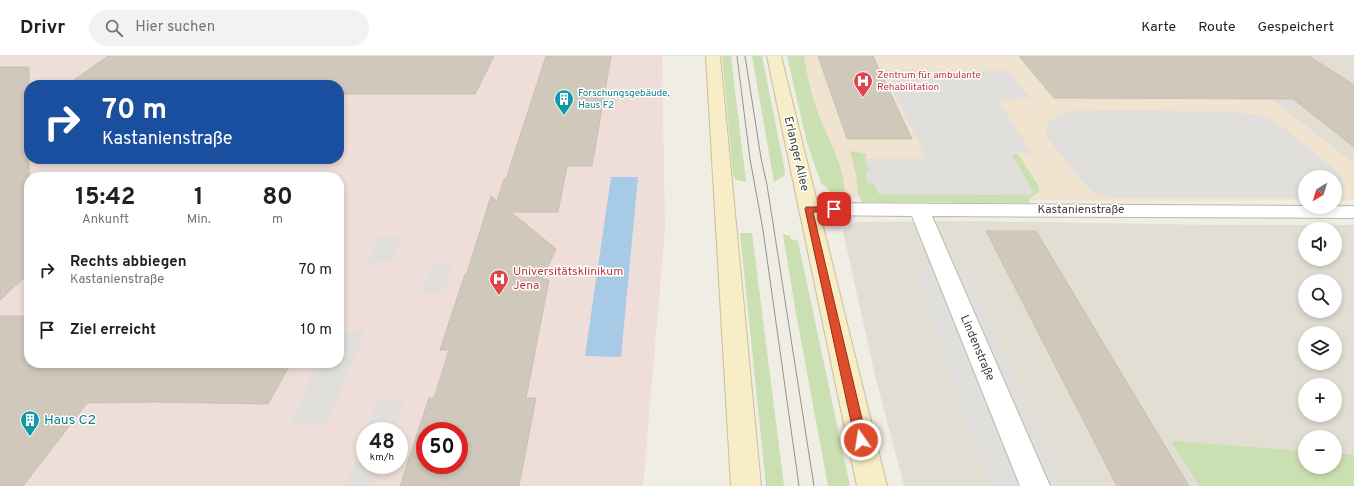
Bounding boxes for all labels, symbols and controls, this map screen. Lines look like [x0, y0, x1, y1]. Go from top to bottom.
search box [89, 10, 369, 46]
text: Drivr [20, 16, 65, 40]
icon: search [103, 17, 125, 39]
text: Hier suchen [135, 18, 215, 37]
text: Karte [1141, 19, 1176, 36]
text: Route [1198, 19, 1235, 36]
text: Gespeichert [1257, 19, 1334, 36]
place label: Zentrum für ambulante Rehabilitation [877, 69, 981, 94]
hospital icon: Zentrum für ambulante Rehabilitation [852, 70, 874, 98]
place label: Forschungsgebäude, Haus F2 [578, 87, 670, 112]
building icon: Forschungsgebäude, Haus F2 [553, 88, 575, 116]
text: 70 m [102, 93, 167, 129]
icon: right [36, 96, 88, 148]
street label: Erlanger Allee [780, 115, 812, 193]
text: Kastanienstraße [102, 128, 232, 151]
north arrow [1298, 170, 1342, 214]
map controls [1298, 170, 1342, 474]
text: 15:42 [75, 183, 136, 213]
text: 1 [194, 183, 204, 213]
text: 80 [262, 183, 293, 213]
pin [817, 192, 851, 226]
icon: arrive [823, 198, 845, 220]
street label: Kastanienstraße [1038, 202, 1124, 218]
text: Ankunft [82, 212, 129, 228]
text: Min. [187, 212, 211, 228]
text: m [272, 212, 283, 228]
button: sound [1298, 222, 1342, 266]
text: Rechts abbiegen [70, 253, 187, 272]
icon: right [36, 259, 58, 281]
text: 70 m [299, 261, 332, 280]
place label: Universitätsklinikum Jena [513, 264, 623, 294]
hospital icon: Universitätsklinikum Jena [488, 268, 510, 296]
text: Kastanienstraße [70, 272, 164, 288]
button: search [1298, 274, 1342, 318]
street label: Lindenstraße [956, 313, 998, 383]
icon: arrive [36, 319, 58, 341]
text: Ziel erreicht [70, 321, 156, 340]
text: 10 m [301, 321, 332, 340]
button: layers [1298, 326, 1342, 370]
button: + [1298, 378, 1342, 422]
building icon: Haus C2 [19, 409, 41, 437]
place label: Haus C2 [44, 412, 96, 429]
position arrow [840, 419, 882, 461]
speed limit sign: 50 [416, 422, 468, 474]
text: 48 [369, 430, 395, 456]
button: − [1298, 430, 1342, 474]
text: km/h [370, 451, 394, 464]

